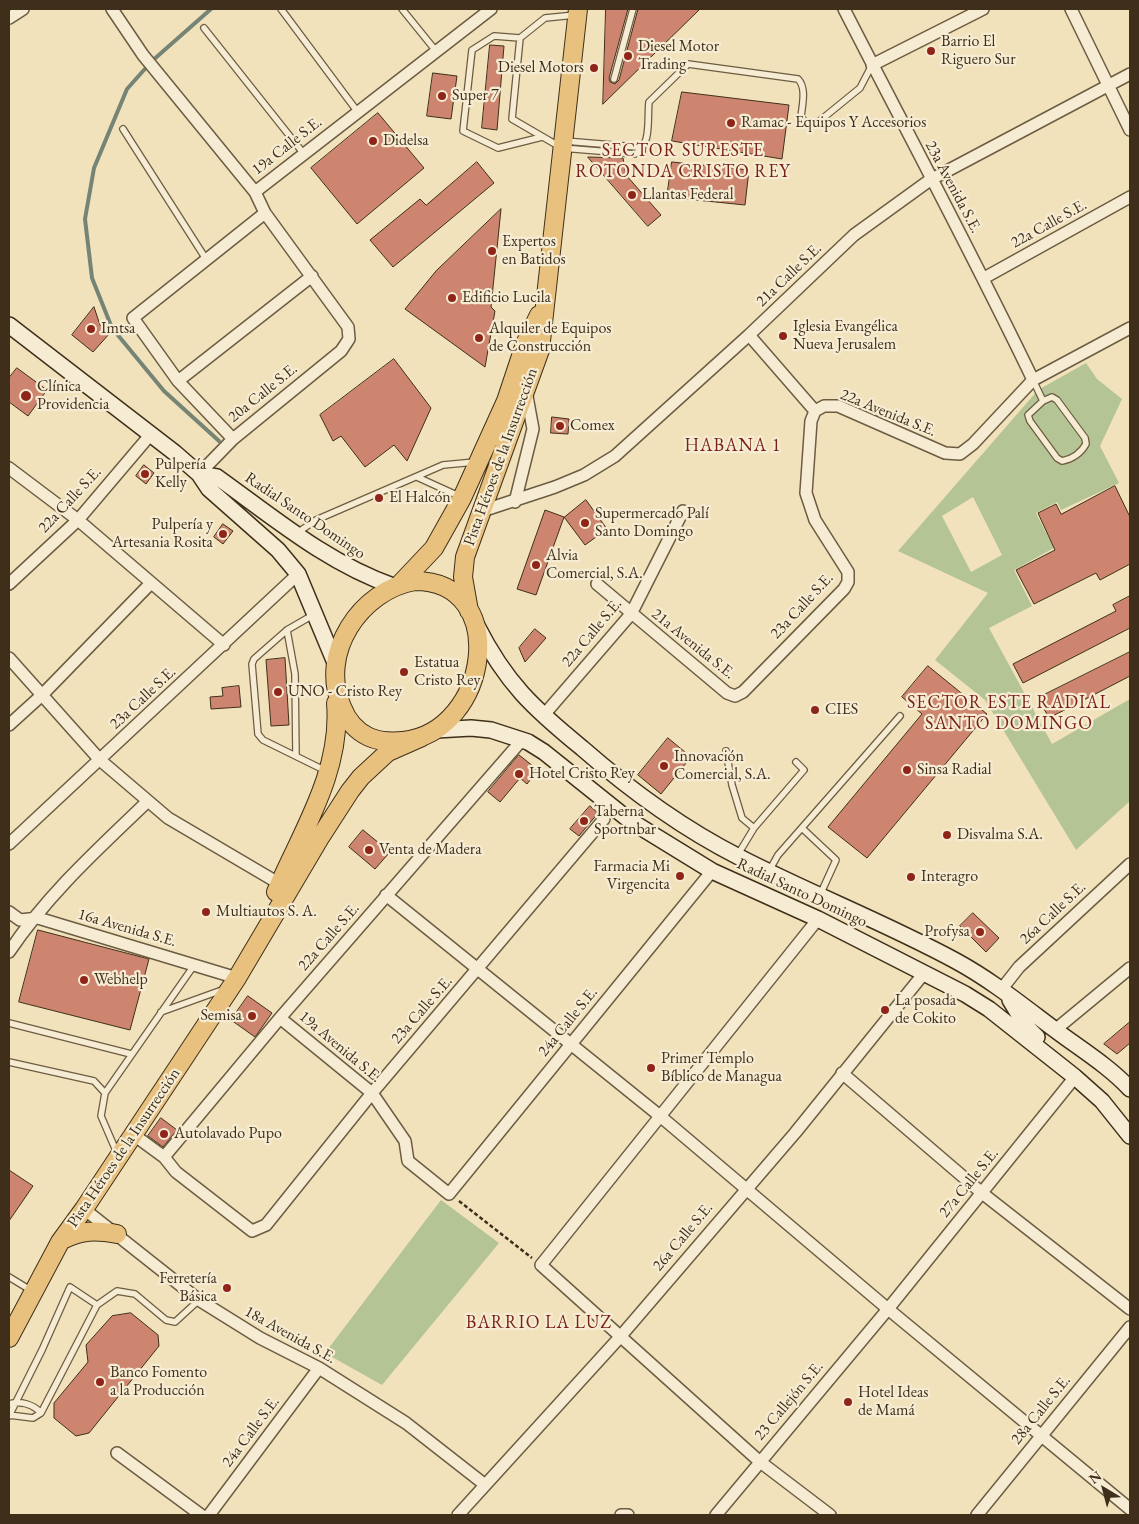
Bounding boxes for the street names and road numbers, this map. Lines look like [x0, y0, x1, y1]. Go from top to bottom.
street label: 19a Calle S.E. [248, 113, 326, 179]
street label: 23a Avenida S.E. [921, 138, 985, 236]
street label: 22a Calle S.E. [1008, 195, 1090, 253]
street label: 21a Calle S.E. [752, 239, 826, 311]
street label: 20a Calle S.E. [224, 359, 302, 427]
street label: Pista Héroes de la Insurrección [460, 365, 542, 549]
street label: 22a Avenida S.E. [837, 385, 939, 441]
street label: 22a Calle S.E. [34, 463, 106, 537]
street label: Radial Santo Domingo [241, 469, 369, 563]
street label: 23a Calle S.E. [766, 569, 838, 643]
street label: 22a Calle S.E. [558, 595, 626, 671]
street label: 21a Avenida S.E. [647, 605, 739, 683]
street label: 23a Calle S.E. [106, 662, 180, 734]
street label: Radial Santo Domingo [734, 854, 870, 932]
street label: 26a Calle S.E. [1016, 877, 1090, 949]
street label: 22a Calle S.E. [294, 899, 364, 975]
street label: 16a Avenida S.E. [76, 905, 178, 951]
street label: 23a Calle S.E. [387, 972, 457, 1048]
street label: 24a Calle S.E. [534, 983, 602, 1061]
street label: 19a Avenida S.E. [295, 1007, 385, 1087]
street label: Pista Héroes de la Insurrección [64, 1065, 184, 1231]
street label: 27a Calle S.E. [935, 1144, 1003, 1222]
street label: 26a Calle S.E. [649, 1199, 717, 1275]
street label: 18a Avenida S.E. [241, 1302, 339, 1368]
street label: 23 Callejón S.E. [750, 1358, 828, 1444]
street label: 28a Calle S.E. [1007, 1371, 1075, 1449]
street label: 24a Calle S.E. [218, 1393, 284, 1471]

